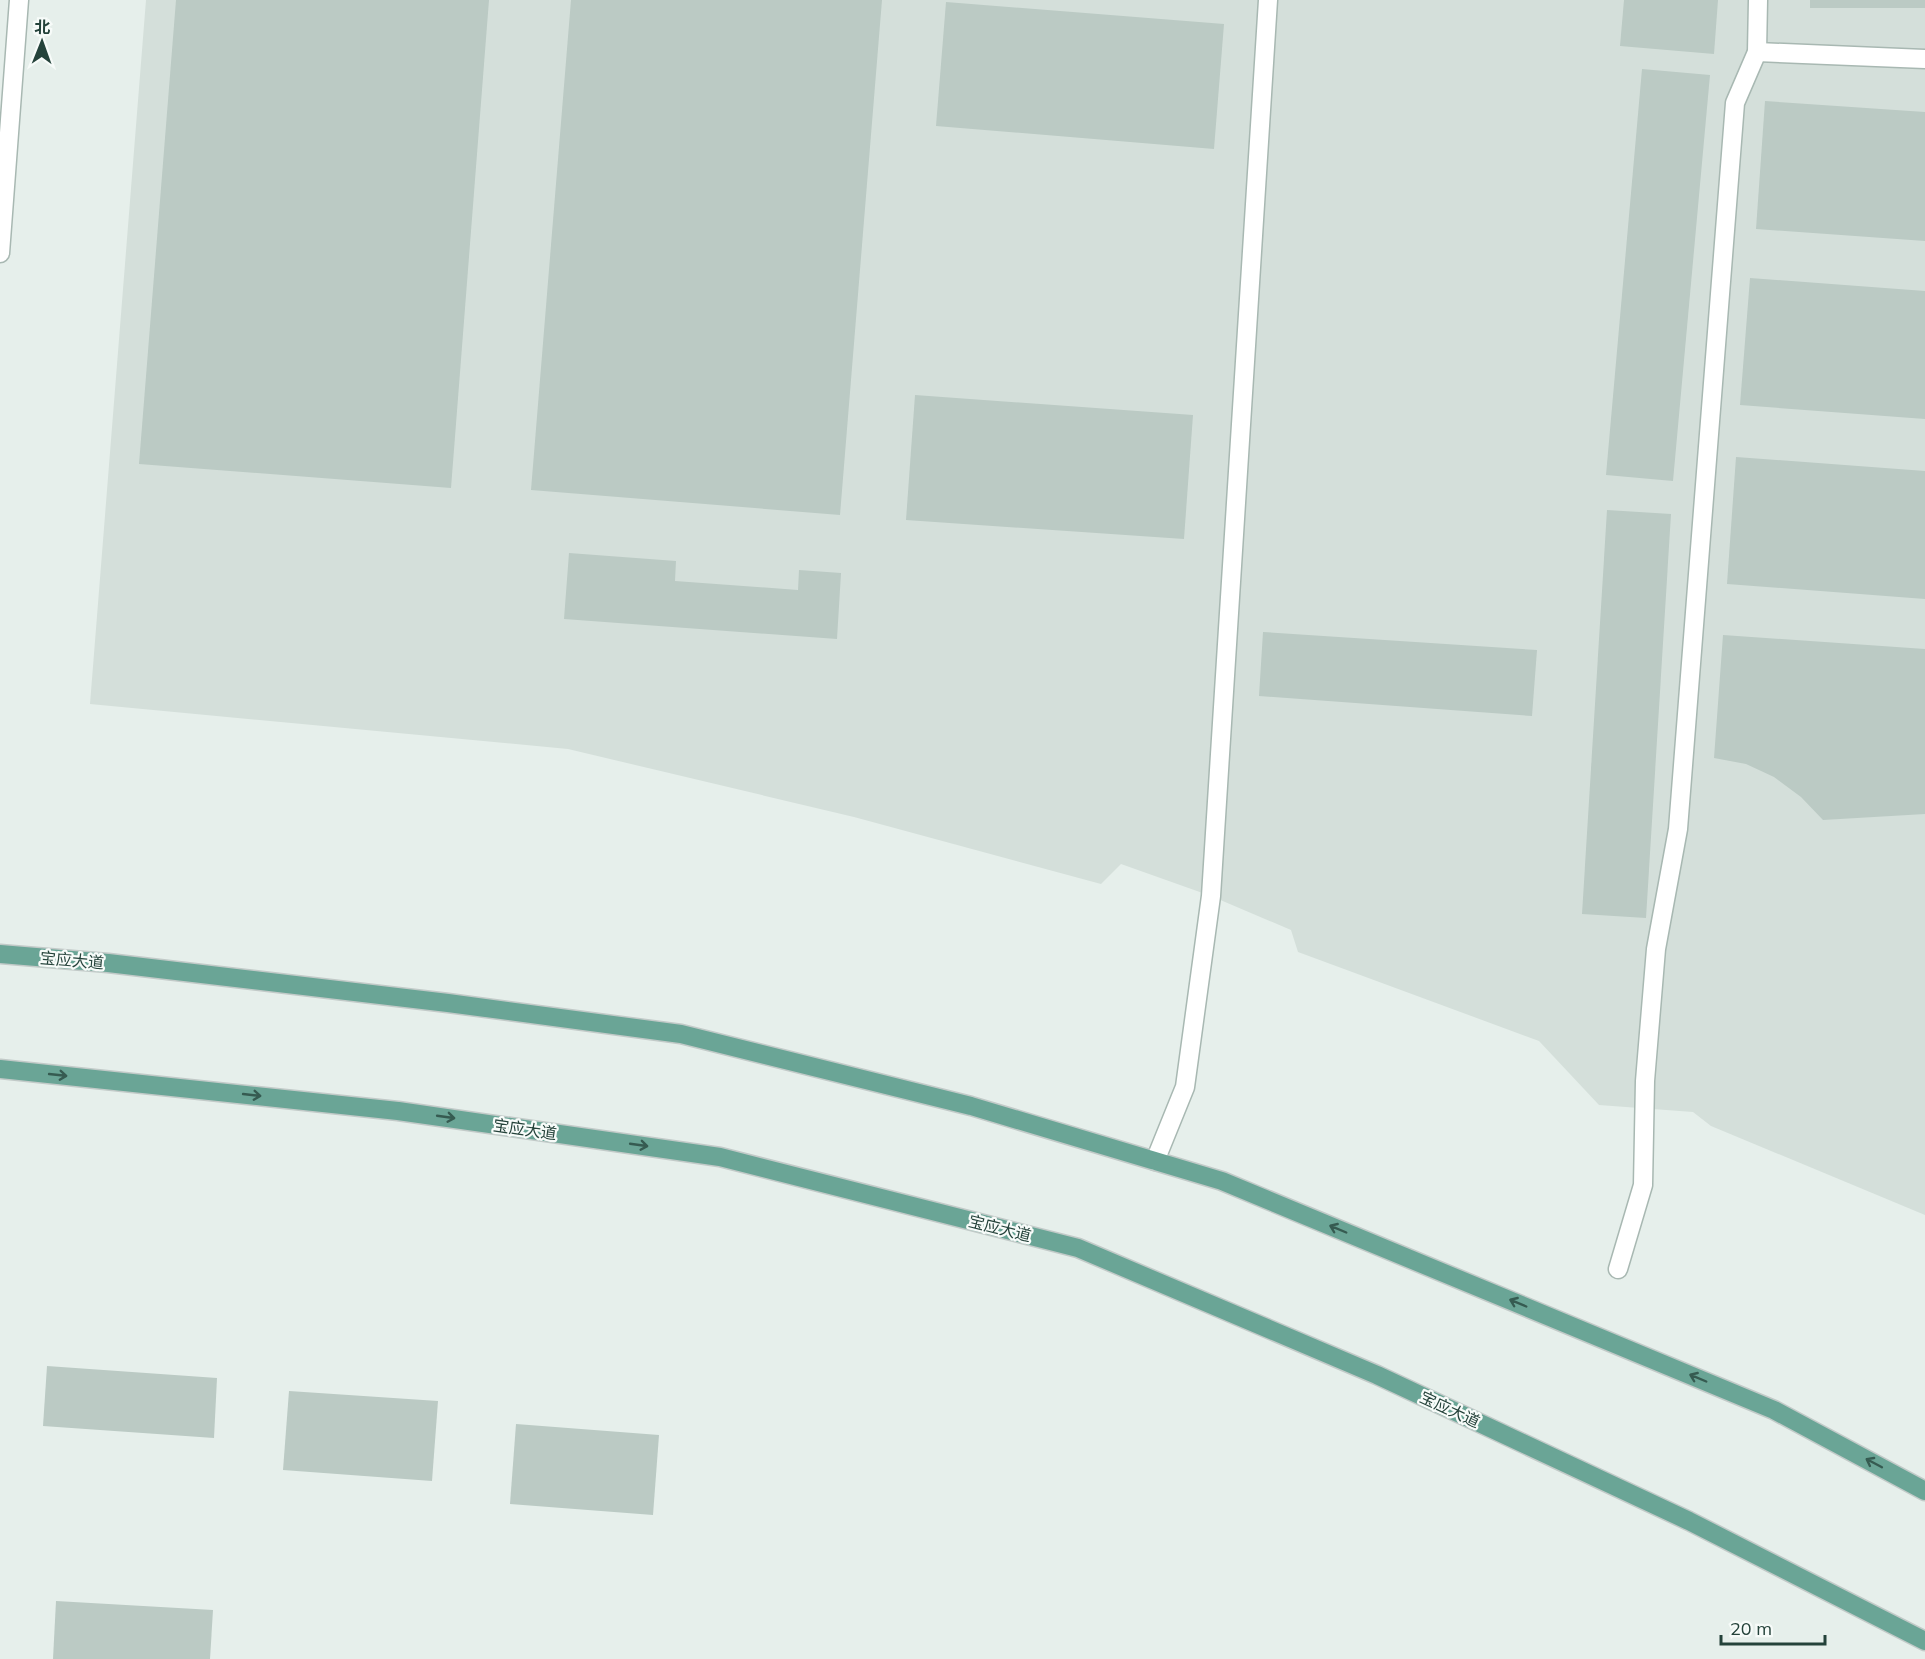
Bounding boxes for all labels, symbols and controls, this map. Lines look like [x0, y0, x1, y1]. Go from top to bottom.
north arrow [12, 12, 72, 72]
text: 北 [34, 17, 50, 37]
street label: 宝应大道 [39, 947, 105, 973]
one-way arrow [48, 1070, 68, 1081]
one-way arrow [242, 1090, 262, 1101]
one-way arrow [435, 1112, 455, 1123]
street label: 宝应大道 [492, 1115, 558, 1143]
one-way arrow [628, 1139, 648, 1150]
street label: 宝应大道 [967, 1211, 1033, 1245]
one-way arrow [1329, 1223, 1348, 1234]
one-way arrow [1509, 1297, 1528, 1308]
one-way arrow [1690, 1372, 1708, 1383]
street label: 宝应大道 [1417, 1386, 1483, 1432]
one-way arrow [1865, 1457, 1883, 1468]
scale bar [1721, 1608, 1824, 1646]
text: 20 m [1730, 1617, 1772, 1640]

